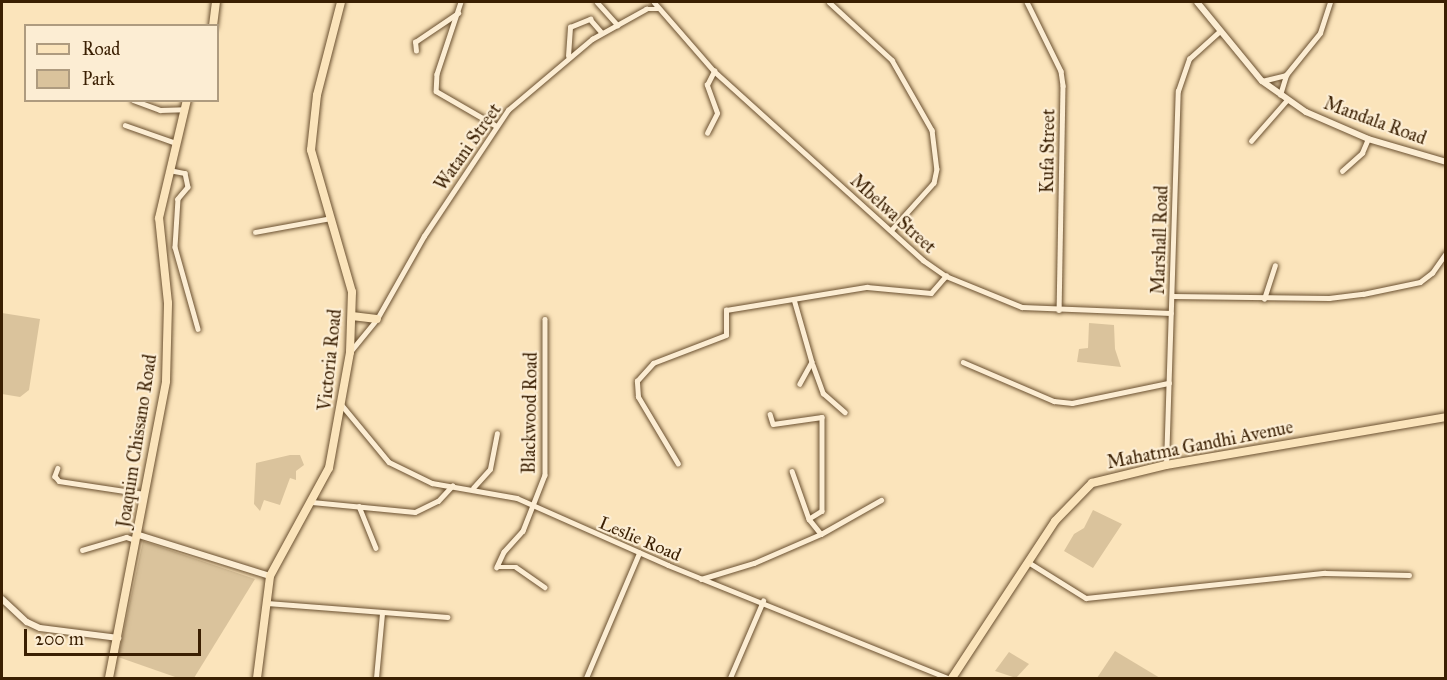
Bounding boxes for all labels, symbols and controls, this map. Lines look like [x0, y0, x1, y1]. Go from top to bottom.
legend [24, 24, 219, 102]
text: Road [82, 38, 120, 60]
text: Park [82, 68, 115, 90]
street label: Mandala Road [1321, 93, 1429, 149]
street label: Watani Street [430, 99, 506, 195]
street label: Kufa Street [1036, 109, 1060, 193]
street label: Mbelwa Street [846, 170, 940, 258]
street label: Marshall Road [1147, 185, 1173, 295]
street label: Victoria Road [314, 308, 346, 412]
street label: Blackwood Road [518, 352, 542, 474]
street label: Joaquim Chissano Road [113, 353, 161, 529]
street label: Mahatma Gandhi Avenue [1105, 416, 1295, 474]
street label: Leslie Road [596, 512, 684, 566]
scale bar [27, 617, 204, 655]
text: 200 m [35, 628, 84, 650]

